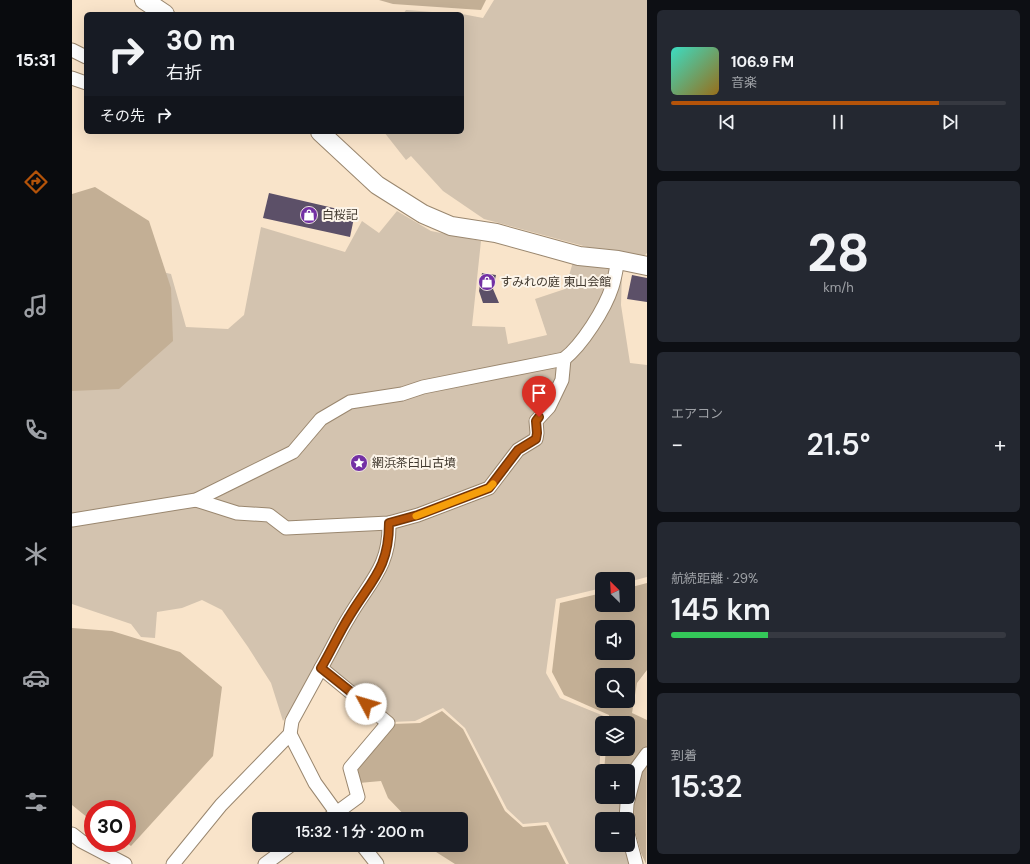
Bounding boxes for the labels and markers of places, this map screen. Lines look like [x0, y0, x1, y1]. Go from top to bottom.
shop icon: 白桜記 [299, 205, 319, 225]
place label: 白桜記 [322, 207, 358, 223]
shop icon: すみれの庭 東山会館 [477, 272, 497, 292]
place label: すみれの庭 東山会館 [500, 274, 611, 290]
pin [522, 376, 556, 417]
place icon: 網浜茶臼山古墳 [349, 453, 369, 473]
place label: 網浜茶臼山古墳 [372, 455, 456, 471]

